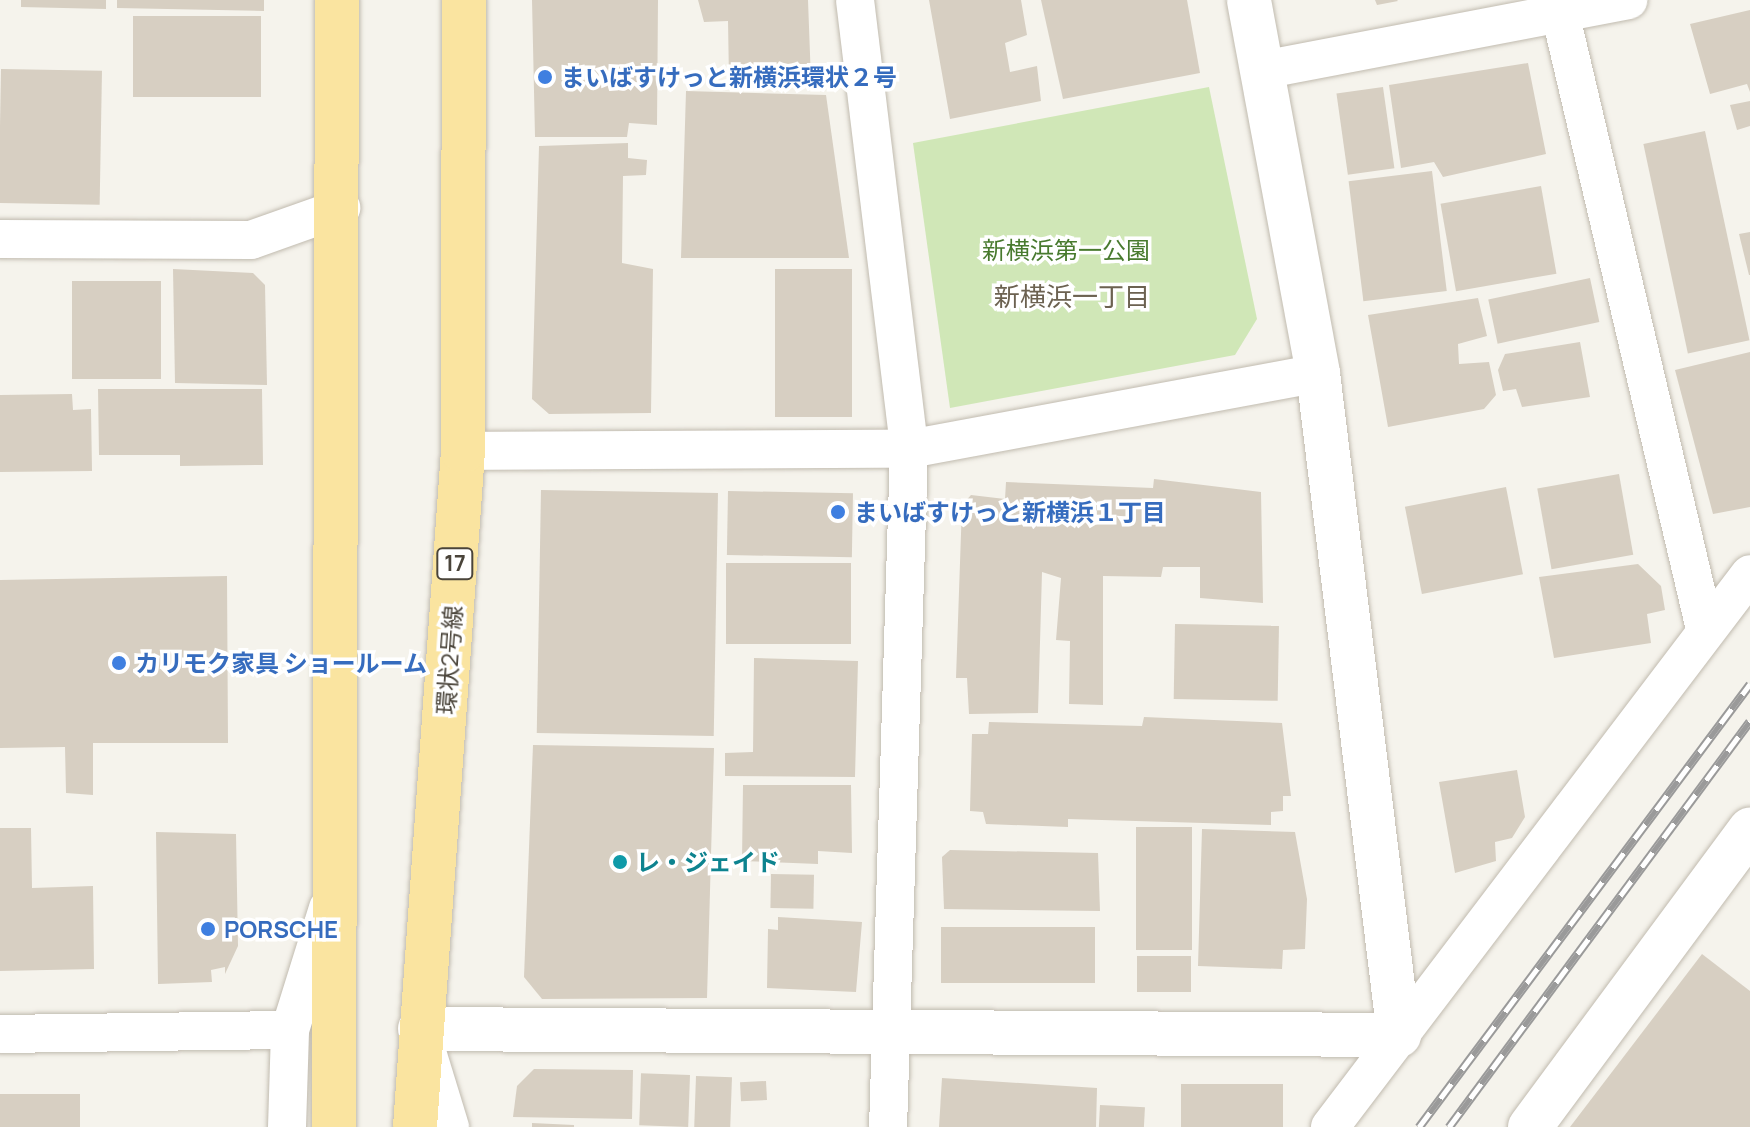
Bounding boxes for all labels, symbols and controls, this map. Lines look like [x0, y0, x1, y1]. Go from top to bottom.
place label: まいばすけっと新横浜環状２号 [561, 63, 897, 91]
marker: まいばすけっと新横浜環状２号 [536, 68, 554, 86]
park label: 新横浜第一公園 [982, 236, 1150, 264]
district label: 新横浜一丁目 [994, 281, 1150, 313]
place label: まいばすけっと新横浜１丁目 [854, 498, 1166, 526]
marker: まいばすけっと新横浜１丁目 [829, 503, 847, 521]
road number: 17 [435, 546, 475, 582]
street label: 環状2号線 [431, 604, 467, 716]
place label: カリモク家具 ショールーム [135, 649, 428, 677]
marker: カリモク家具 ショールーム [110, 654, 128, 672]
place label: レ・ジェイド [636, 848, 780, 876]
marker: レ・ジェイド [611, 853, 629, 871]
place label: PORSCHE [224, 915, 338, 943]
marker: PORSCHE [199, 920, 217, 938]

